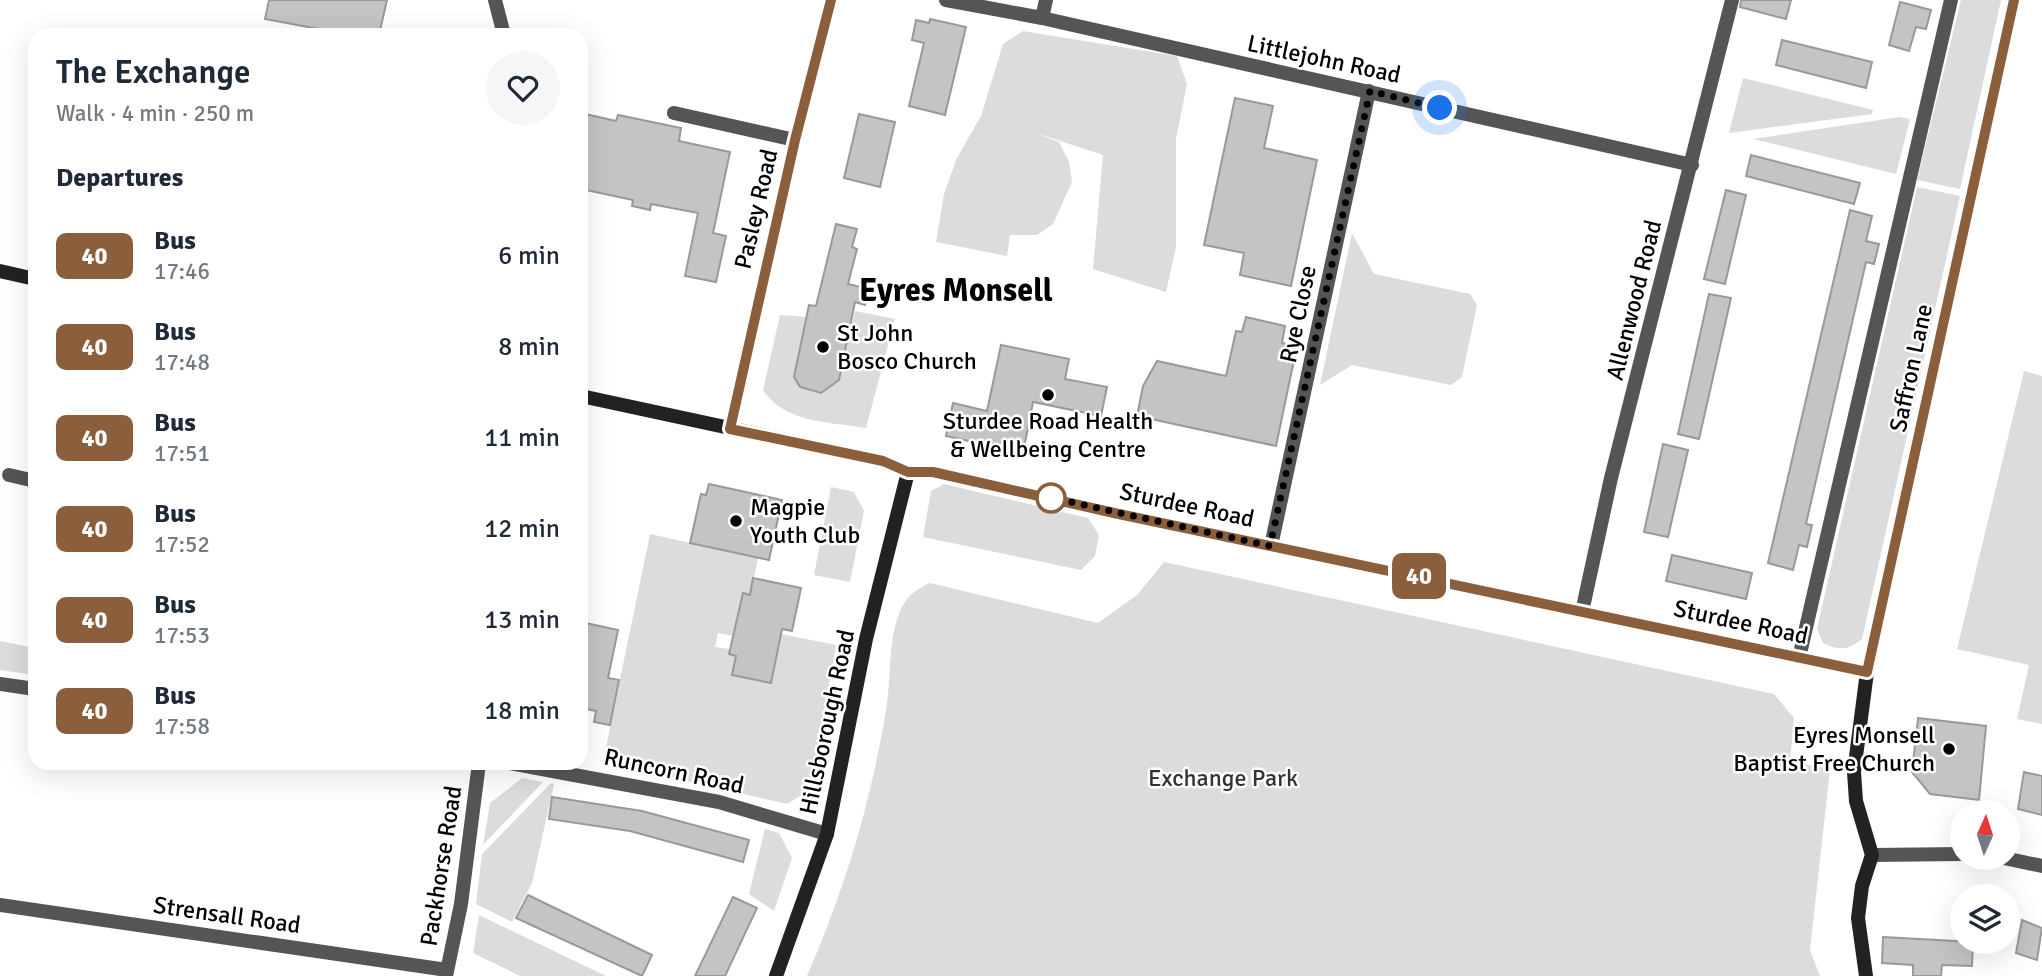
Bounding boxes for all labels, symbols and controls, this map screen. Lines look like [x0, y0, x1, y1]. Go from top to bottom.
street label: Littlejohn Road [1245, 28, 1403, 90]
button: heart [486, 51, 560, 125]
text: The Exchange [56, 52, 250, 93]
your location [1422, 90, 1457, 125]
text: Walk · 4 min · 250 m [56, 99, 254, 128]
street label: Pasley Road [728, 146, 784, 272]
text: Departures [56, 162, 183, 194]
street label: Allenwood Road [1600, 217, 1668, 383]
text: Bus [154, 225, 196, 257]
text: 6 min [498, 240, 560, 272]
text: 40 [82, 241, 107, 271]
text: 17:46 [154, 257, 210, 286]
street label: Rye Close [1273, 263, 1323, 365]
district label: Eyres Monsell [859, 271, 1053, 310]
street label: Saffron Lane [1883, 301, 1939, 435]
text: Bus [154, 316, 196, 348]
place label: St John Bosco Church [837, 318, 977, 376]
text: 8 min [498, 331, 560, 363]
text: 40 [82, 332, 107, 362]
marker: St John Bosco Church [815, 339, 831, 355]
text: 17:48 [154, 348, 210, 377]
marker: Sturdee Road Health & Wellbeing Centre [1040, 387, 1056, 403]
place label: Sturdee Road Health & Wellbeing Centre [943, 406, 1153, 464]
text: Bus [154, 407, 196, 439]
text: 11 min [484, 422, 560, 454]
text: 40 [82, 423, 107, 453]
text: 17:51 [154, 439, 210, 468]
street label: Sturdee Road [1117, 476, 1257, 534]
unlabelled marker [1036, 483, 1066, 513]
place label: Magpie Youth Club [750, 492, 860, 550]
text: Bus [154, 498, 196, 530]
text: 12 min [484, 513, 560, 545]
marker: Magpie Youth Club [728, 513, 744, 529]
text: 40 [82, 514, 107, 544]
text: 17:52 [154, 530, 210, 559]
line badge: 40 [1388, 553, 1450, 599]
text: 40 [1406, 561, 1432, 591]
text: Bus [154, 589, 196, 621]
street label: Sturdee Road [1671, 593, 1811, 651]
text: 13 min [484, 604, 560, 636]
text: 40 [82, 605, 107, 635]
text: 17:53 [154, 621, 210, 650]
street label: Hillsborough Road [793, 627, 861, 817]
text: Bus [154, 680, 196, 712]
text: 18 min [484, 695, 560, 727]
text: 40 [82, 696, 107, 726]
text: 17:58 [154, 712, 210, 741]
place label: Eyres Monsell Baptist Free Church [1733, 720, 1935, 778]
marker: Eyres Monsell Baptist Free Church [1941, 741, 1957, 757]
street label: Runcorn Road [601, 742, 747, 800]
park label: Exchange Park [1148, 763, 1298, 793]
street label: Packhorse Road [414, 784, 468, 948]
north arrow [1950, 800, 2020, 870]
map controls [1950, 800, 2020, 954]
button: layers [1950, 884, 2020, 954]
street label: Strensall Road [151, 890, 303, 940]

